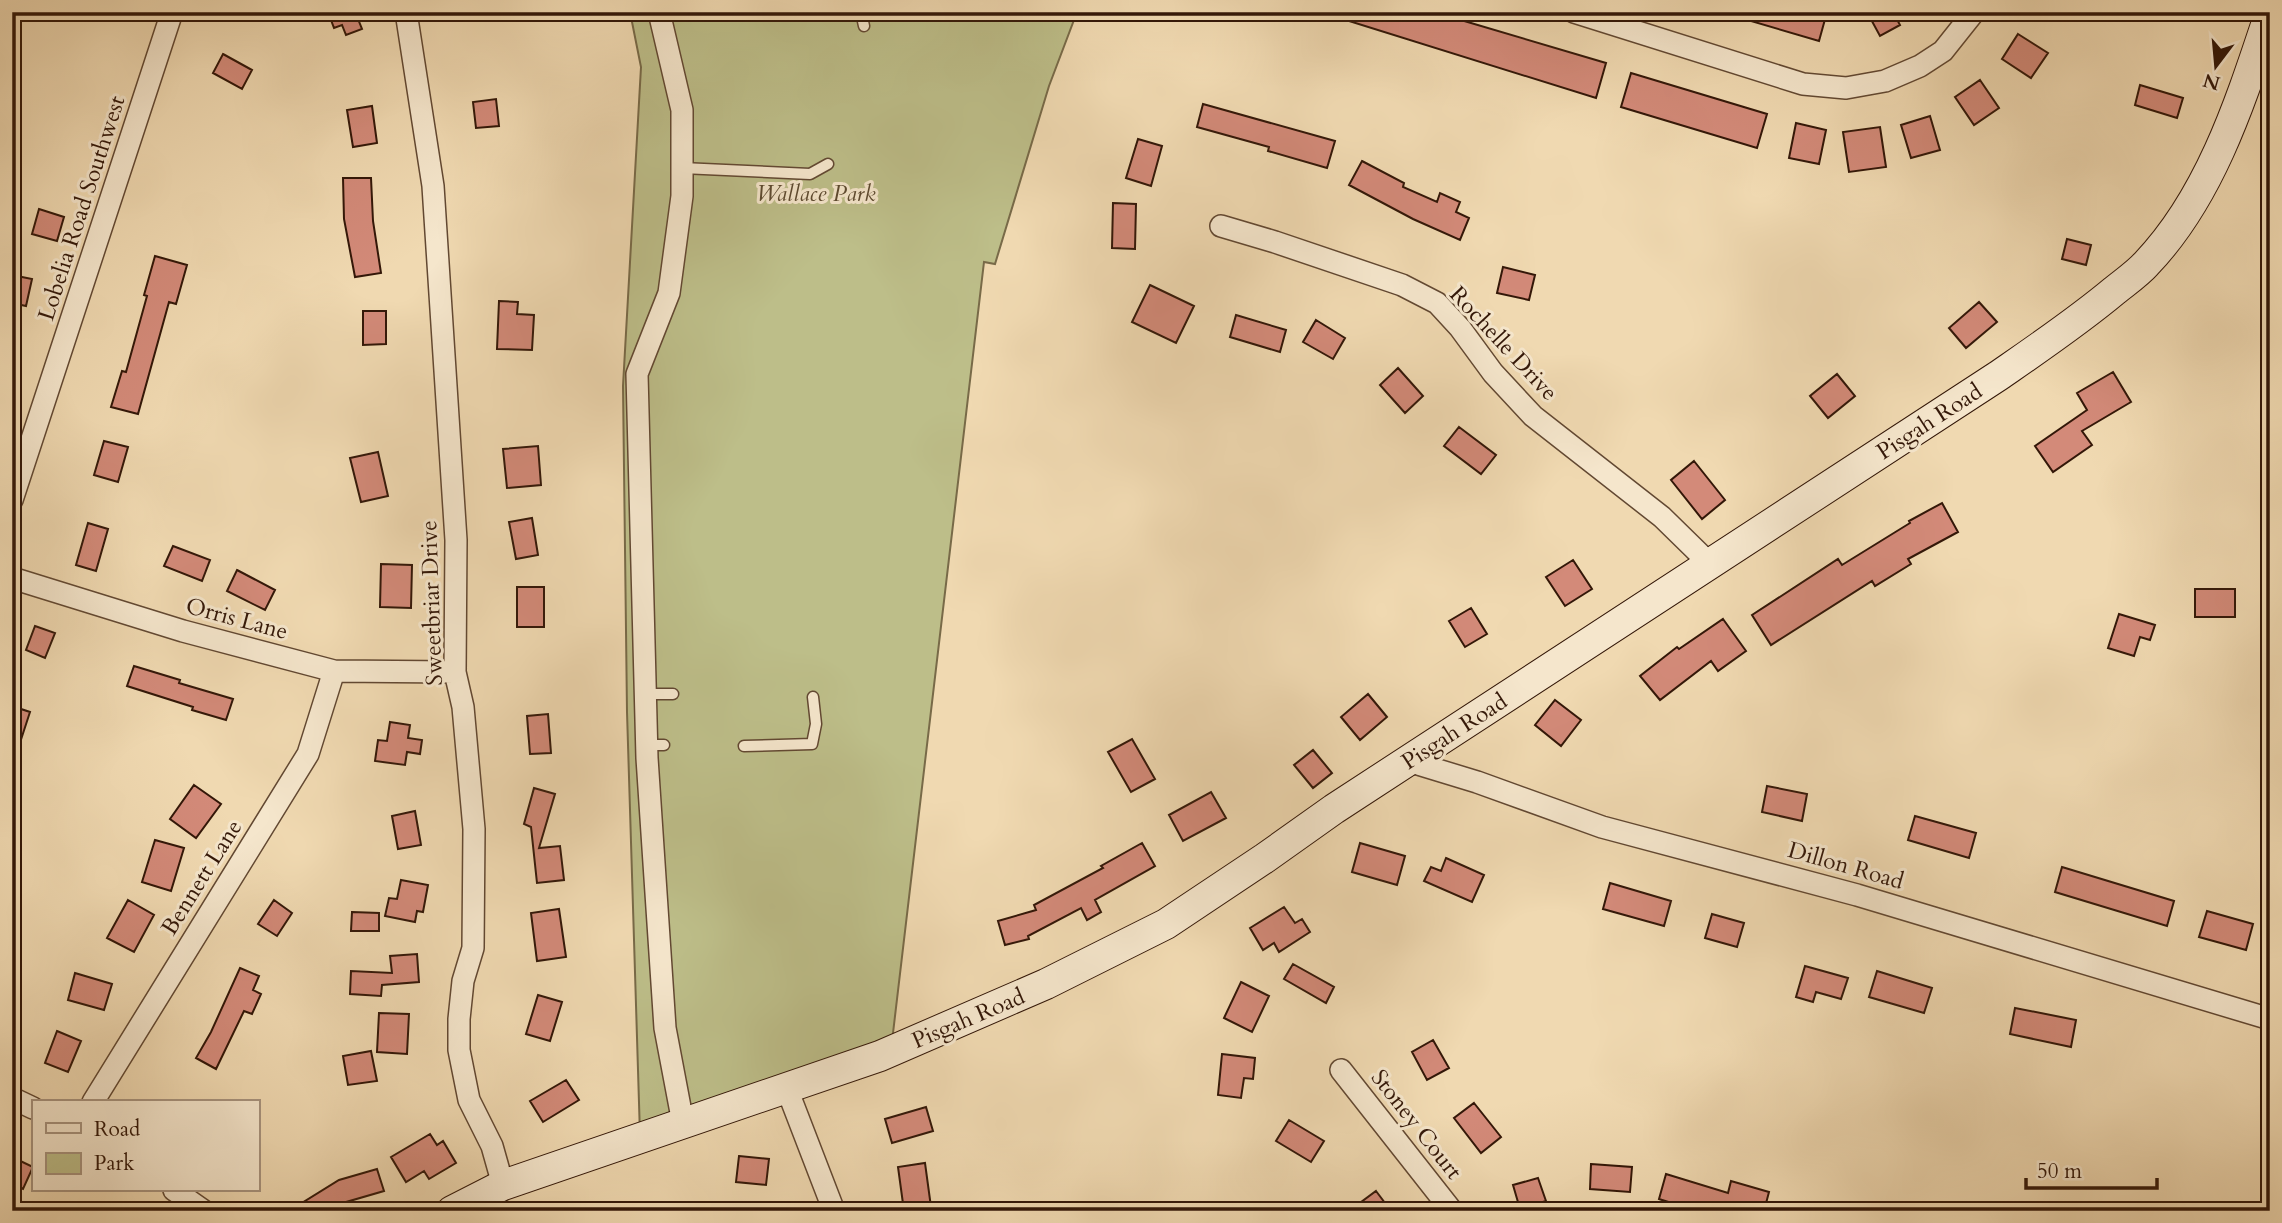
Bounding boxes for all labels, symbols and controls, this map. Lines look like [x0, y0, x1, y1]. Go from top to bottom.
north arrow [2180, 32, 2250, 102]
text: N [2200, 66, 2223, 96]
street label: Lobelia Road Southwest [30, 92, 132, 325]
park label: Wallace Park [756, 178, 876, 209]
street label: Rochelle Drive [1443, 279, 1565, 407]
street label: Pisgah Road [1871, 375, 1989, 467]
street label: Sweetbriar Drive [413, 520, 450, 686]
street label: Orris Lane [182, 590, 291, 647]
street label: Pisgah Road [1396, 685, 1514, 777]
street label: Bennett Lane [154, 814, 249, 941]
street label: Dillon Road [1784, 834, 1908, 897]
street label: Pisgah Road [907, 980, 1030, 1056]
street label: Stoney Court [1364, 1063, 1469, 1186]
legend [32, 1100, 259, 1192]
text: Road [94, 1115, 140, 1144]
scale bar [2026, 1146, 2158, 1190]
text: Park [94, 1149, 135, 1178]
text: 50 m [2037, 1157, 2082, 1186]

